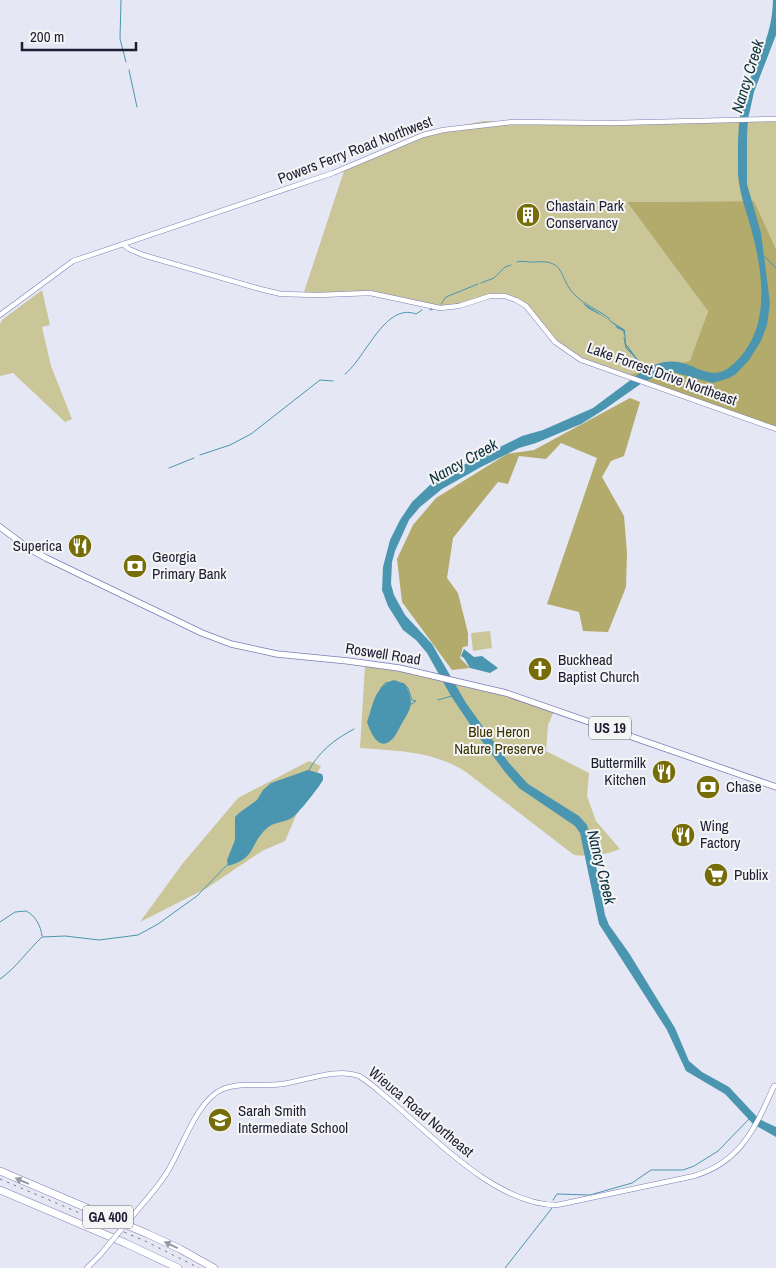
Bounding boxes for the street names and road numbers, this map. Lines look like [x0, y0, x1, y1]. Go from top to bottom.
street label: Powers Ferry Road Northwest [274, 110, 436, 189]
street label: Lake Forrest Drive Northeast [584, 337, 741, 411]
street label: Roswell Road [344, 637, 422, 670]
road number: US 19 [589, 716, 631, 740]
street label: Wieuca Road Northeast [364, 1061, 479, 1162]
road number: GA 400 [83, 1206, 133, 1228]

